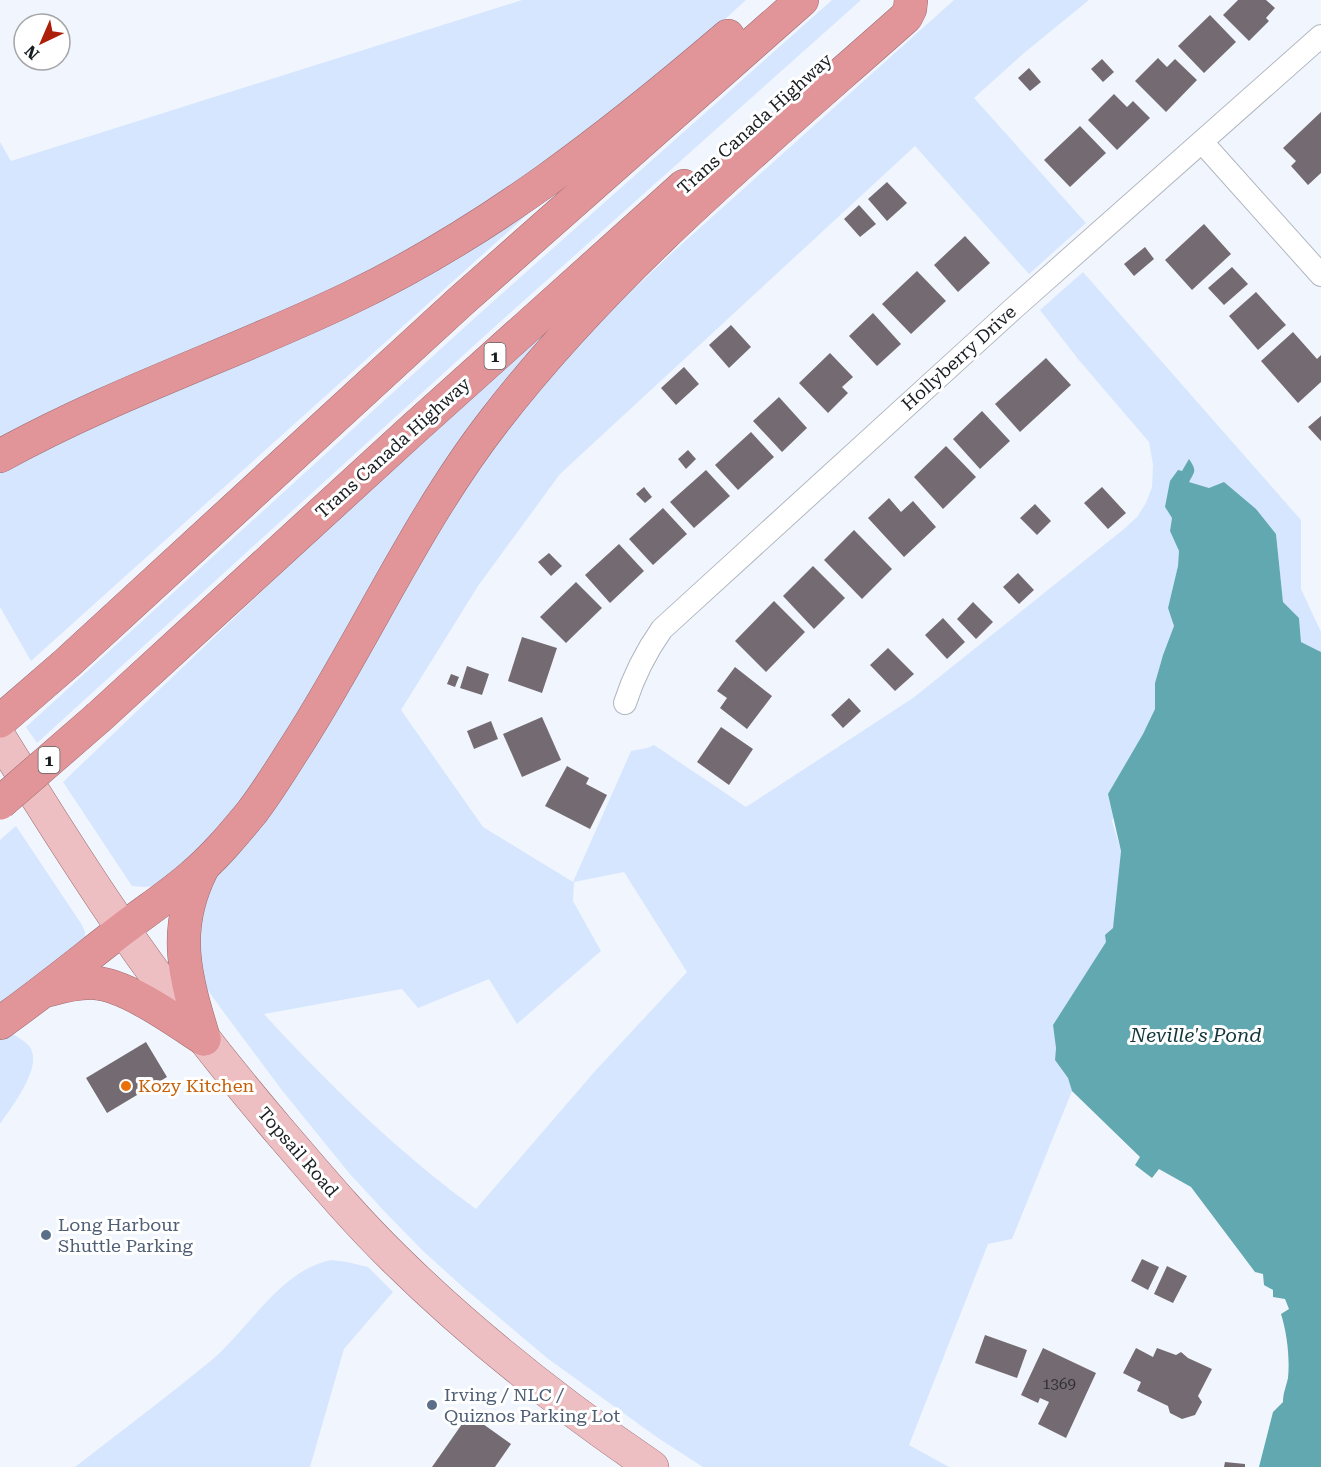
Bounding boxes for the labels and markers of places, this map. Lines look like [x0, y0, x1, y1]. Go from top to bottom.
place label: Kozy Kitchen [138, 1075, 255, 1096]
marker: Kozy Kitchen [119, 1079, 133, 1093]
place label: Long Harbour Shuttle Parking [58, 1214, 194, 1256]
marker: Long Harbour Shuttle Parking [39, 1228, 53, 1242]
place label: Irving / NLC / Quiznos Parking Lot [444, 1384, 621, 1426]
marker: Irving / NLC / Quiznos Parking Lot [425, 1398, 439, 1412]

